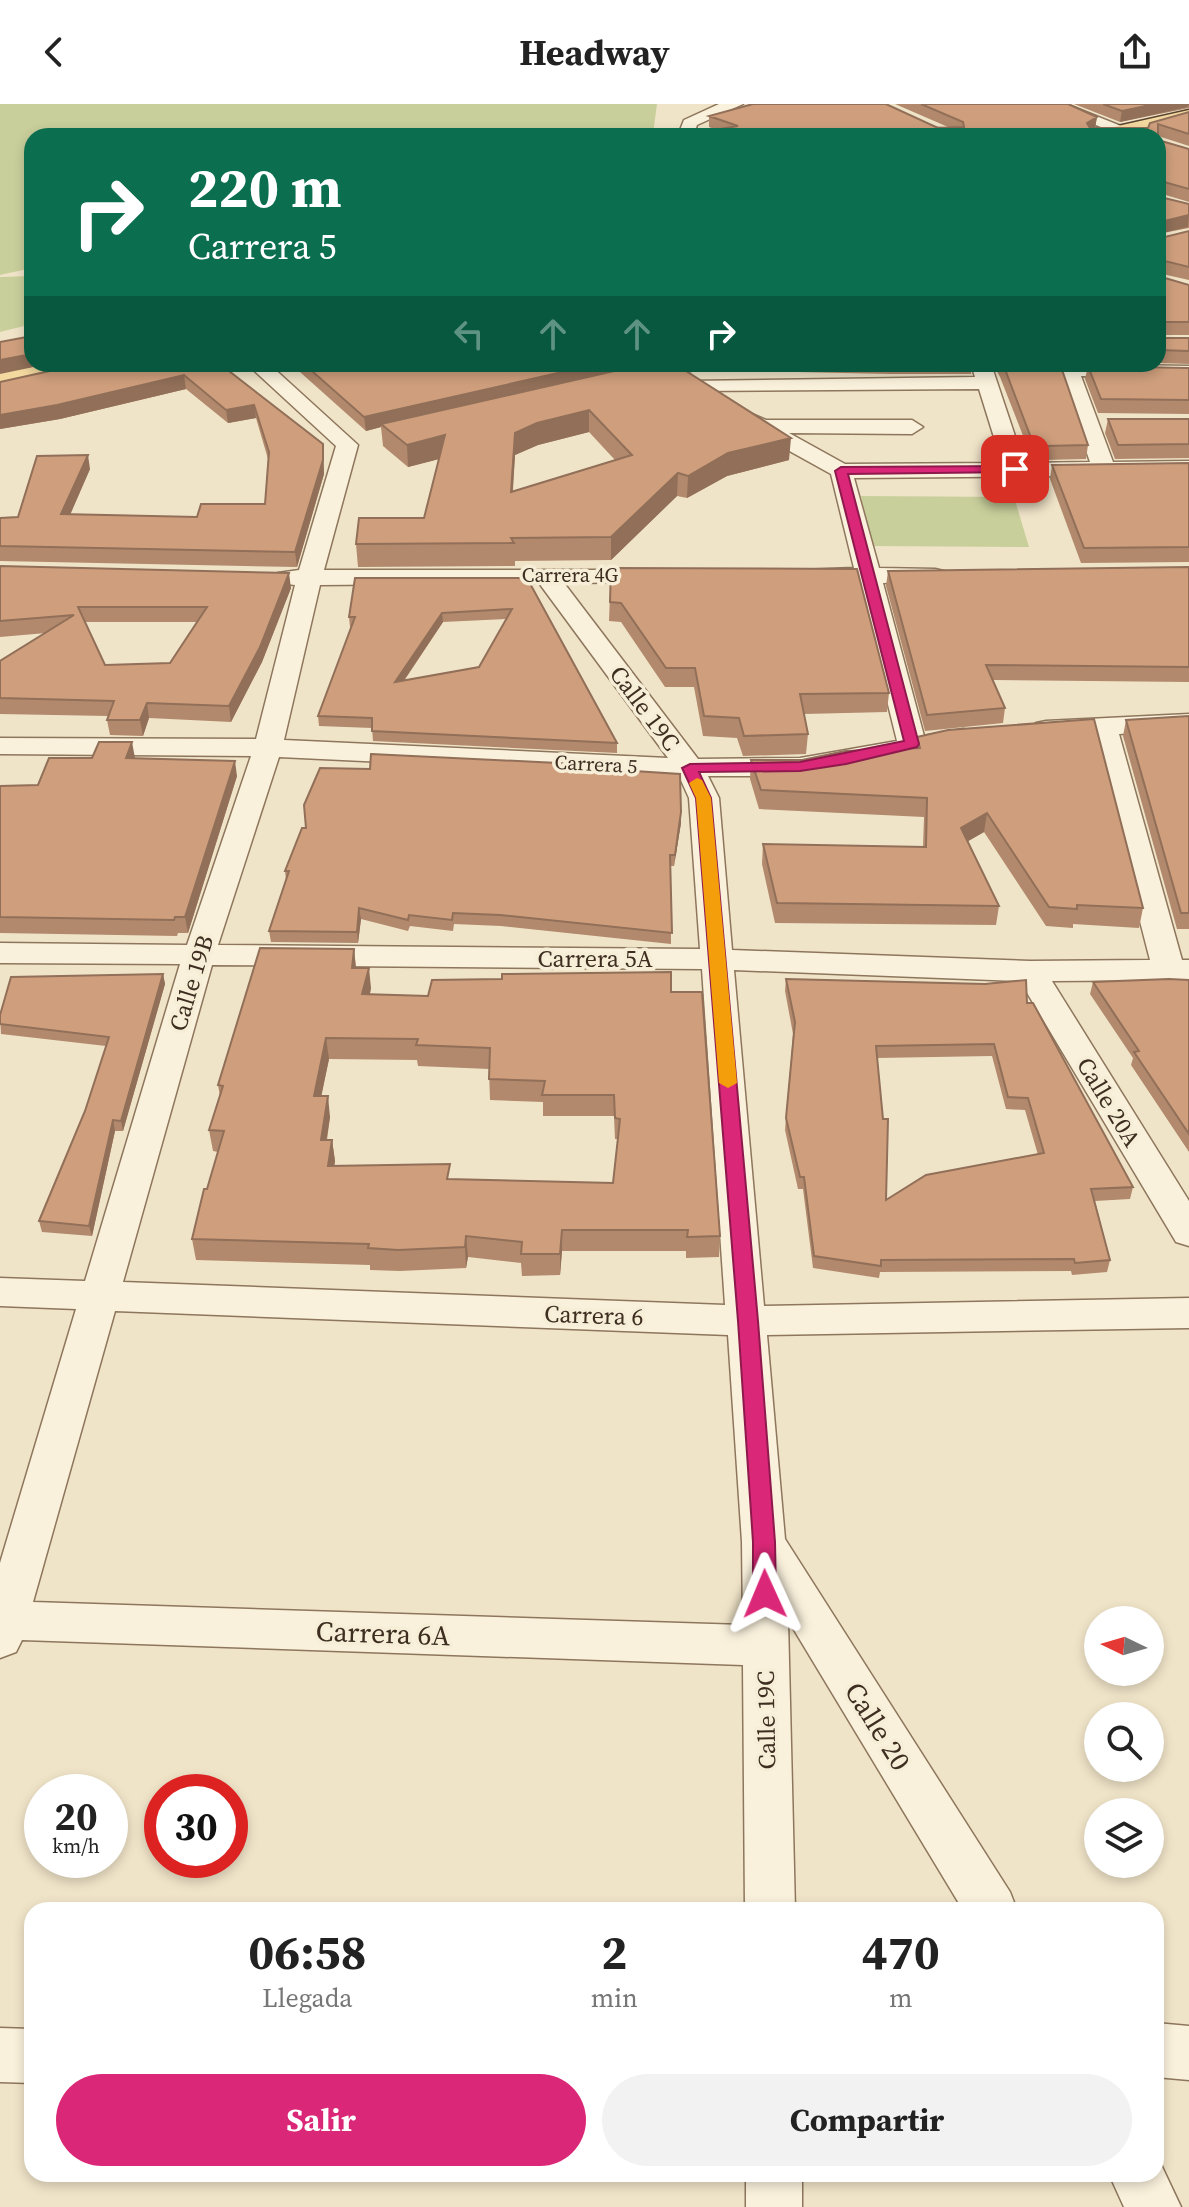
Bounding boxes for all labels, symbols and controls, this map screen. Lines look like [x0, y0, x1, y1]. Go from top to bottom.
text: Headway [519, 28, 670, 77]
icon: back [32, 30, 76, 74]
icon: share [1113, 30, 1157, 74]
text: 220 m [188, 149, 342, 226]
icon: right [56, 160, 160, 264]
text: Carrera 5 [188, 222, 337, 271]
icon: left [447, 312, 491, 356]
icon: ahead [531, 312, 575, 356]
icon: ahead [615, 312, 659, 356]
icon: right [699, 312, 743, 356]
pin [981, 435, 1049, 503]
icon: arrive [993, 447, 1037, 491]
street label: Carrera 4G [522, 561, 619, 589]
street label: Calle 19C [602, 659, 688, 757]
street label: Carrera 5 [554, 748, 638, 780]
street label: Calle 19B [161, 931, 221, 1035]
street label: Carrera 5A [537, 942, 653, 975]
street label: Calle 20A [1069, 1051, 1149, 1153]
street label: Carrera 6 [544, 1297, 644, 1333]
position arrow [723, 1552, 807, 1636]
north arrow [1084, 1606, 1164, 1686]
map controls [1084, 1606, 1164, 1878]
street label: Carrera 6A [315, 1612, 451, 1654]
street label: Calle 19C [749, 1670, 783, 1770]
street label: Calle 20 [836, 1675, 920, 1777]
button: search [1084, 1702, 1164, 1782]
speed limit sign: 30 [144, 1774, 248, 1878]
text: 20 [54, 1789, 98, 1843]
button: layers [1084, 1798, 1164, 1878]
text: km/h [52, 1832, 100, 1860]
text: 06:58 [248, 1919, 367, 1985]
text: 2 [601, 1919, 627, 1985]
text: 470 [862, 1919, 940, 1985]
text: Llegada [262, 1980, 353, 2016]
text: min [591, 1980, 638, 2016]
text: m [889, 1980, 913, 2016]
button: Salir [56, 2074, 586, 2166]
button: Compartir [602, 2074, 1132, 2166]

